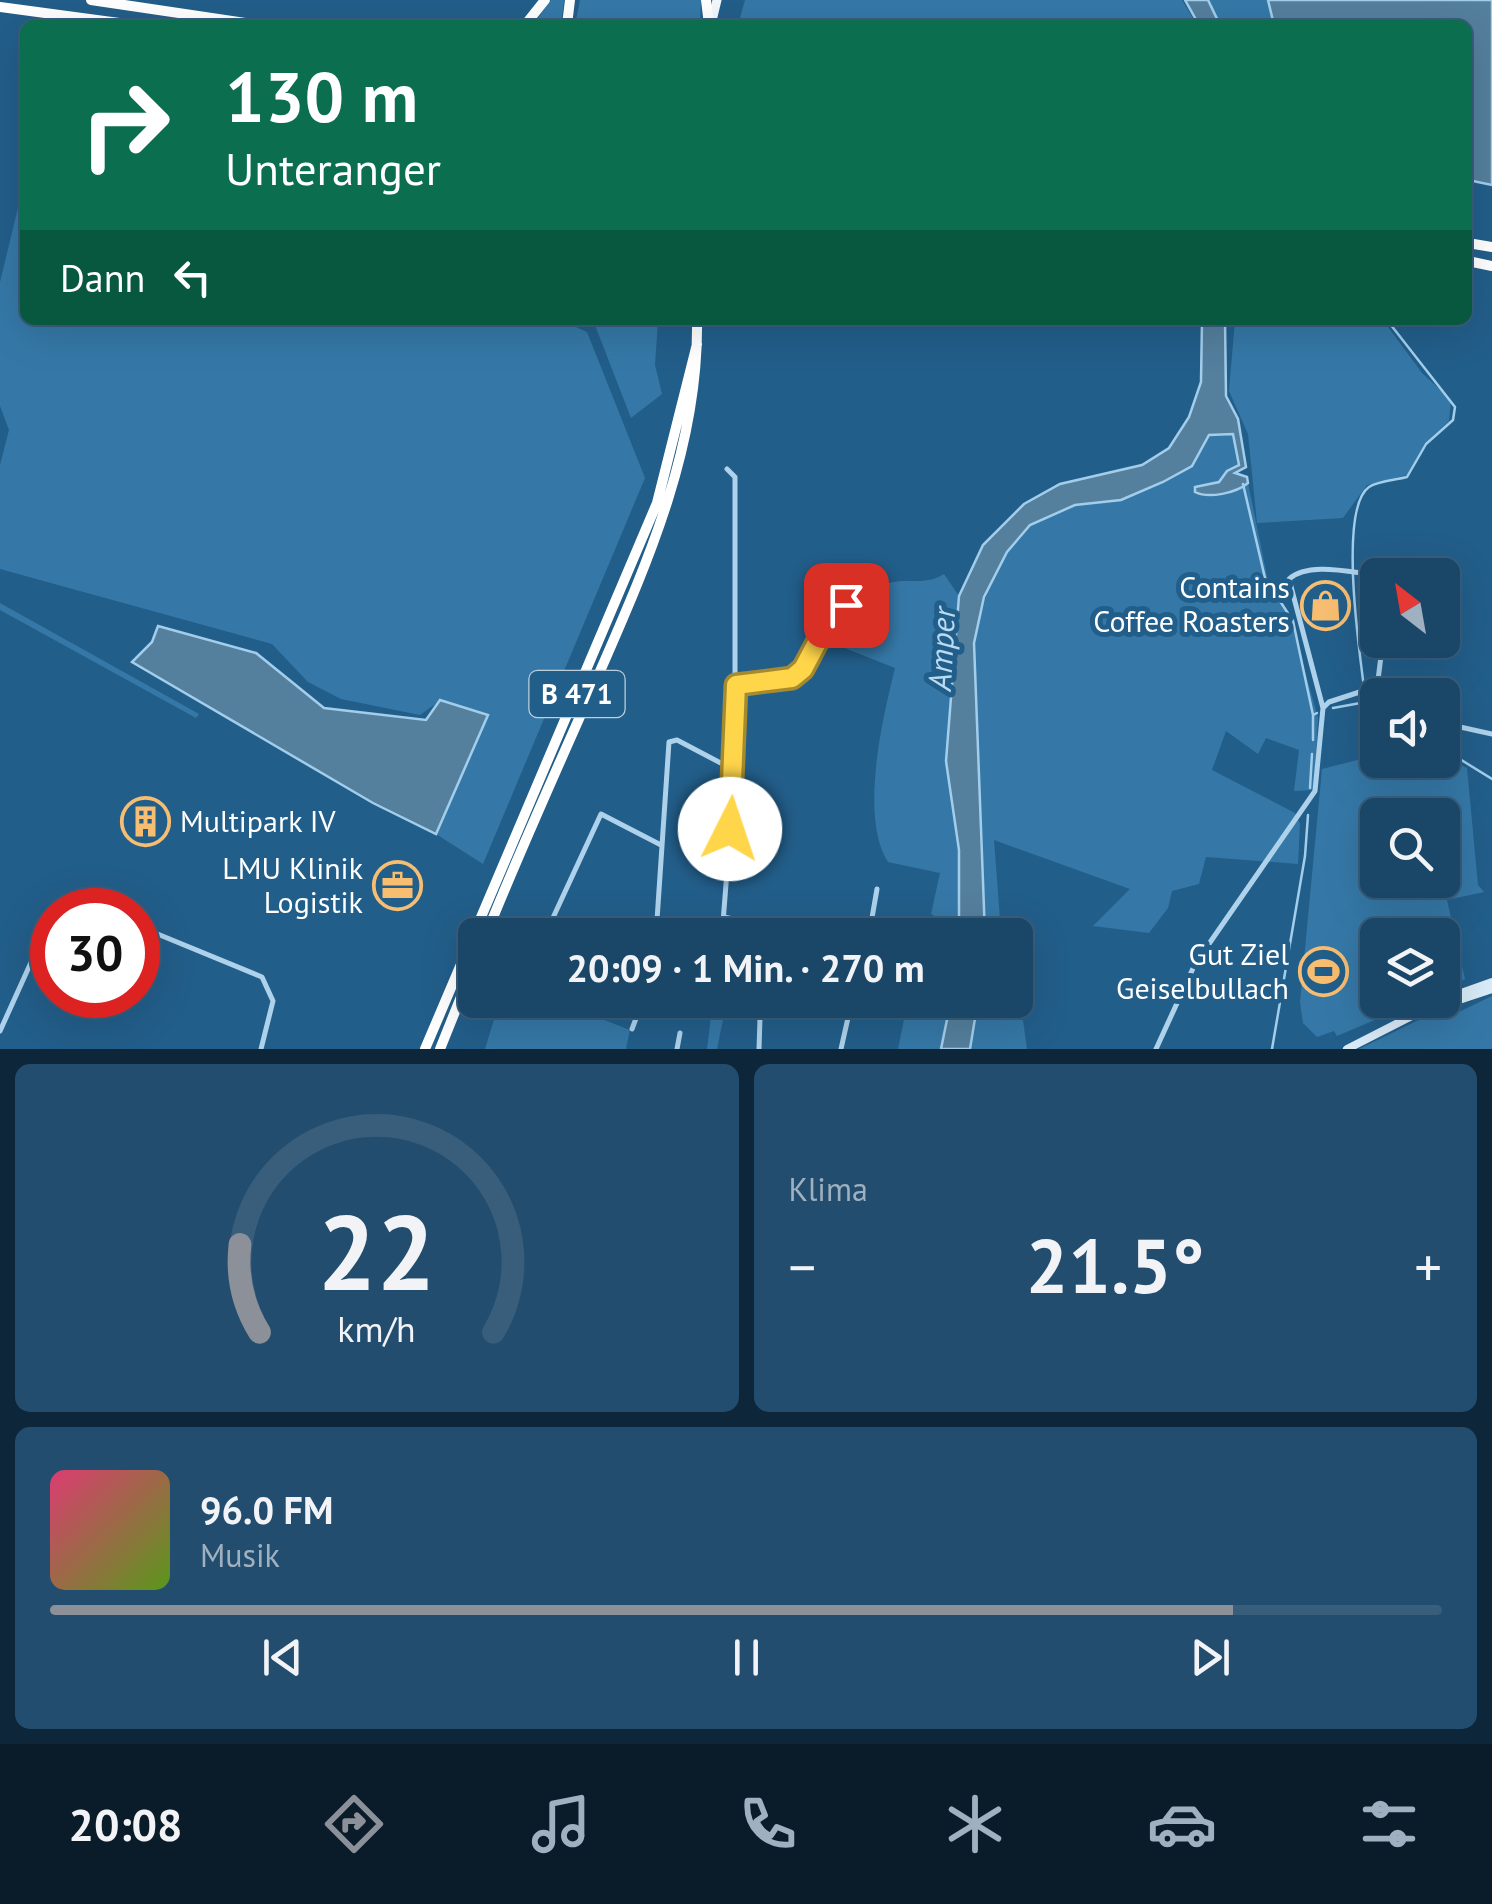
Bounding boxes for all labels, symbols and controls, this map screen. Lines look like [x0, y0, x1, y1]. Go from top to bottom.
text: 130 m [225, 51, 418, 141]
icon: right [60, 60, 190, 190]
text: Unteranger [225, 139, 441, 197]
icon: left [165, 250, 220, 305]
text: Dann [60, 253, 145, 302]
north arrow [1360, 558, 1460, 658]
map controls [1360, 558, 1460, 1018]
pin [804, 563, 889, 648]
place label: Contains Coffee Roasters [1093, 567, 1290, 640]
icon: arrive [819, 578, 874, 633]
shop icon: Contains Coffee Roasters [1299, 579, 1351, 631]
water label: Amper [918, 604, 964, 694]
road number: B 471 [530, 671, 624, 717]
button: sound [1360, 678, 1460, 778]
position arrow [678, 777, 782, 881]
building icon: Multipark IV [119, 796, 171, 848]
button: search [1360, 798, 1460, 898]
place label: Multipark IV [180, 801, 336, 840]
place label: LMU Klinik Logistik [222, 848, 364, 921]
office icon: LMU Klinik Logistik [372, 860, 424, 912]
speed limit sign: 30 [30, 888, 160, 1018]
button: layers [1360, 918, 1460, 1018]
place label: Gut Ziel Geiselbullach [1116, 934, 1289, 1007]
text: 20:09 · 1 Min. · 270 m [566, 943, 925, 992]
sports icon: Gut Ziel Geiselbullach [1298, 946, 1350, 998]
text: Klima [789, 1168, 868, 1210]
text: 22 [318, 1184, 436, 1319]
text: 21.5° [1026, 1217, 1205, 1314]
text: − [789, 1231, 816, 1302]
text: + [1414, 1231, 1442, 1302]
text: km/h [338, 1306, 416, 1352]
text: 96.0 FM [200, 1485, 333, 1534]
text: Musik [200, 1534, 280, 1576]
icon: previous [255, 1630, 310, 1685]
icon: pause [719, 1630, 774, 1685]
icon: next [1183, 1630, 1238, 1685]
icon: directions [319, 1789, 389, 1859]
icon: music [526, 1789, 596, 1859]
icon: phone [733, 1789, 803, 1859]
icon: climate [940, 1789, 1010, 1859]
icon: car [1147, 1789, 1217, 1859]
icon: filters [1354, 1789, 1424, 1859]
text: 20:08 [68, 1795, 183, 1853]

